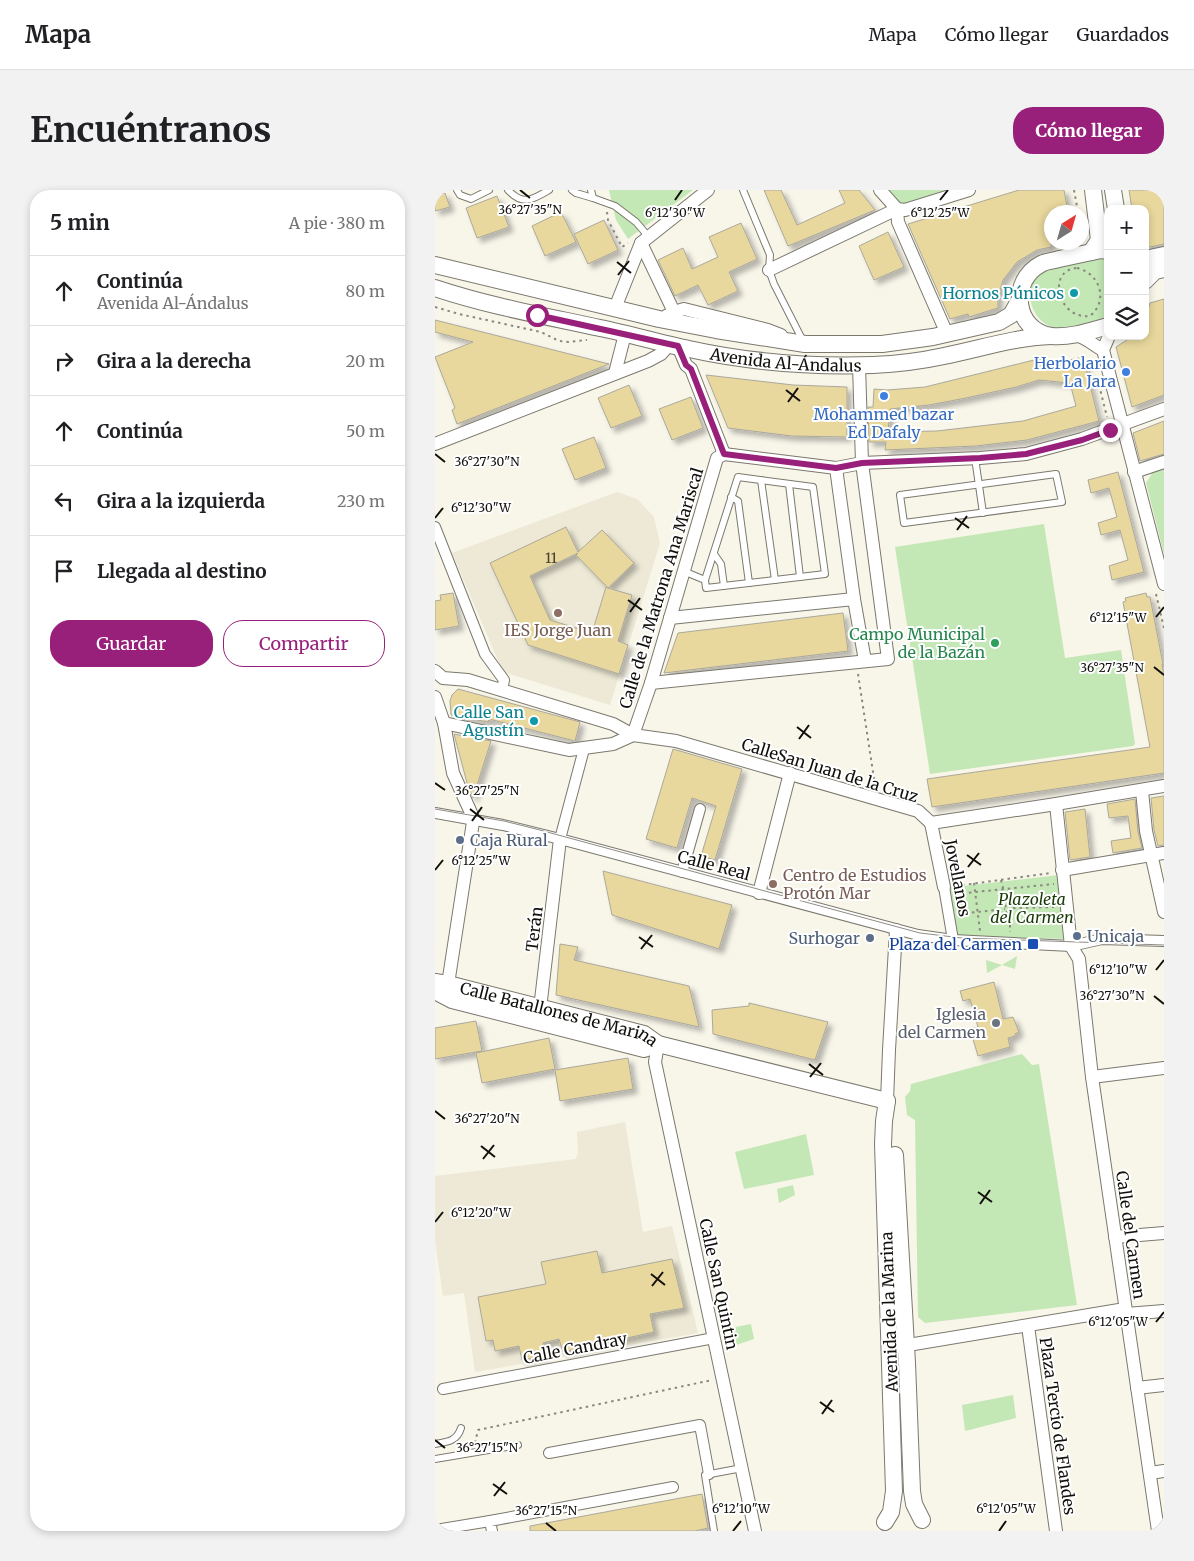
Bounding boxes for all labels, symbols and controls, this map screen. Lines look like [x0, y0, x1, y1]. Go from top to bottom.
text: Mapa [25, 19, 91, 50]
text: Mapa [868, 23, 917, 46]
text: Cómo llegar [945, 23, 1048, 46]
text: Guardados [1076, 23, 1169, 46]
button: Cómo llegar [1013, 107, 1164, 154]
text: Encuéntranos [30, 108, 271, 152]
text: 36°27'35"N [498, 202, 562, 217]
text: 6°12'30"W [645, 205, 706, 220]
text: 6°12'25"W [911, 205, 970, 220]
north arrow [1044, 205, 1089, 250]
map controls [1104, 205, 1149, 340]
button: + [1104, 205, 1149, 250]
text: 5 min [50, 209, 110, 236]
text: A pie · 380 m [289, 213, 385, 233]
button: − [1104, 250, 1149, 295]
text: Continúa [97, 269, 183, 293]
icon: ahead [50, 277, 78, 305]
text: 80 m [346, 281, 385, 301]
place label: Hornos Púnicos [942, 283, 1064, 303]
marker: Hornos Púnicos [1068, 287, 1080, 299]
text: Avenida Al-Ándalus [97, 293, 249, 313]
button: layers [1104, 295, 1149, 340]
route start [526, 304, 549, 327]
street label: Avenida Al-Ándalus [708, 343, 862, 375]
icon: right [50, 347, 78, 375]
text: Gira a la derecha [97, 349, 251, 373]
text: 20 m [346, 351, 385, 371]
place label: Herbolario La Jara [1034, 353, 1116, 391]
marker: Herbolario La Jara [1120, 366, 1132, 378]
marker: Mohammed bazar Ed Dafaly [878, 390, 890, 402]
place label: Mohammed bazar Ed Dafaly [814, 404, 954, 442]
icon: ahead [50, 417, 78, 445]
text: Continúa [97, 419, 183, 443]
route end [1099, 419, 1122, 442]
text: 50 m [346, 421, 385, 441]
text: 36°27'30"N [455, 454, 520, 469]
street label: Calle de la Matrona Ana Mariscal [615, 465, 707, 711]
icon: left [50, 487, 78, 515]
text: Gira a la izquierda [97, 489, 265, 513]
text: 230 m [337, 491, 385, 511]
text: 6°12'30"W [451, 500, 512, 515]
house number: 11 [545, 549, 557, 567]
icon: arrive [50, 557, 78, 585]
text: Llegada al destino [97, 559, 267, 583]
marker: IES Jorge Juan [552, 607, 564, 619]
text: 6°12'15"W [1089, 610, 1148, 625]
button: Guardar [50, 620, 213, 667]
button: Compartir [223, 620, 385, 667]
place label: IES Jorge Juan [504, 620, 612, 640]
place label: Campo Municipal de la Bazán [849, 624, 985, 662]
marker: Campo Municipal de la Bazán [989, 637, 1001, 649]
text: 36°27'35"N [1080, 660, 1144, 675]
place label: Calle San Agustín [454, 702, 524, 740]
marker: Calle San Agustín [528, 715, 540, 727]
street label: CalleSan Juan de la Cruz [739, 734, 921, 807]
text: 36°27'25"N [455, 783, 520, 798]
place label: Caja Rural [470, 830, 548, 850]
marker: Caja Rural [454, 834, 466, 846]
street label: Jovellanos [941, 837, 975, 918]
street label: Calle Real [676, 846, 753, 884]
text: 6°12'25"W [452, 853, 511, 868]
place label: Centro de Estudios Protón Mar [783, 865, 927, 903]
marker: Centro de Estudios Protón Mar [767, 878, 779, 890]
park label: Plazoleta del Carmen [990, 889, 1074, 927]
street label: Terán [521, 905, 547, 953]
place label: Unicaja [1087, 926, 1144, 946]
place label: Surhogar [789, 928, 860, 948]
marker: Unicaja [1071, 930, 1083, 942]
marker: Surhogar [864, 932, 876, 944]
place label: Plaza del Carmen [889, 934, 1022, 954]
marker: Plaza del Carmen [1026, 937, 1040, 951]
text: 6°12'10"W [1089, 962, 1148, 977]
street label: Calle Batallones de Marina [458, 977, 662, 1051]
text: 36°27'30"N [1080, 988, 1145, 1003]
place label: Iglesia del Carmen [898, 1004, 986, 1042]
marker: Iglesia del Carmen [990, 1017, 1002, 1029]
text: 36°27'20"N [454, 1111, 520, 1126]
street label: Calle del Carmen [1112, 1170, 1150, 1301]
text: 6°12'20"W [451, 1205, 512, 1220]
street label: Calle San Quintin [695, 1217, 743, 1352]
street label: Avenida de la Marina [876, 1231, 902, 1394]
text: 6°12'05"W [1088, 1314, 1149, 1329]
street label: Calle Candray [521, 1328, 629, 1368]
street label: Plaza Tercio de Flandes [1036, 1336, 1080, 1516]
text: 36°27'15"N [456, 1440, 519, 1455]
text: 6°12'10"W [712, 1501, 771, 1516]
text: 6°12'05"W [976, 1501, 1037, 1516]
text: 36°27'15"N [515, 1503, 578, 1518]

